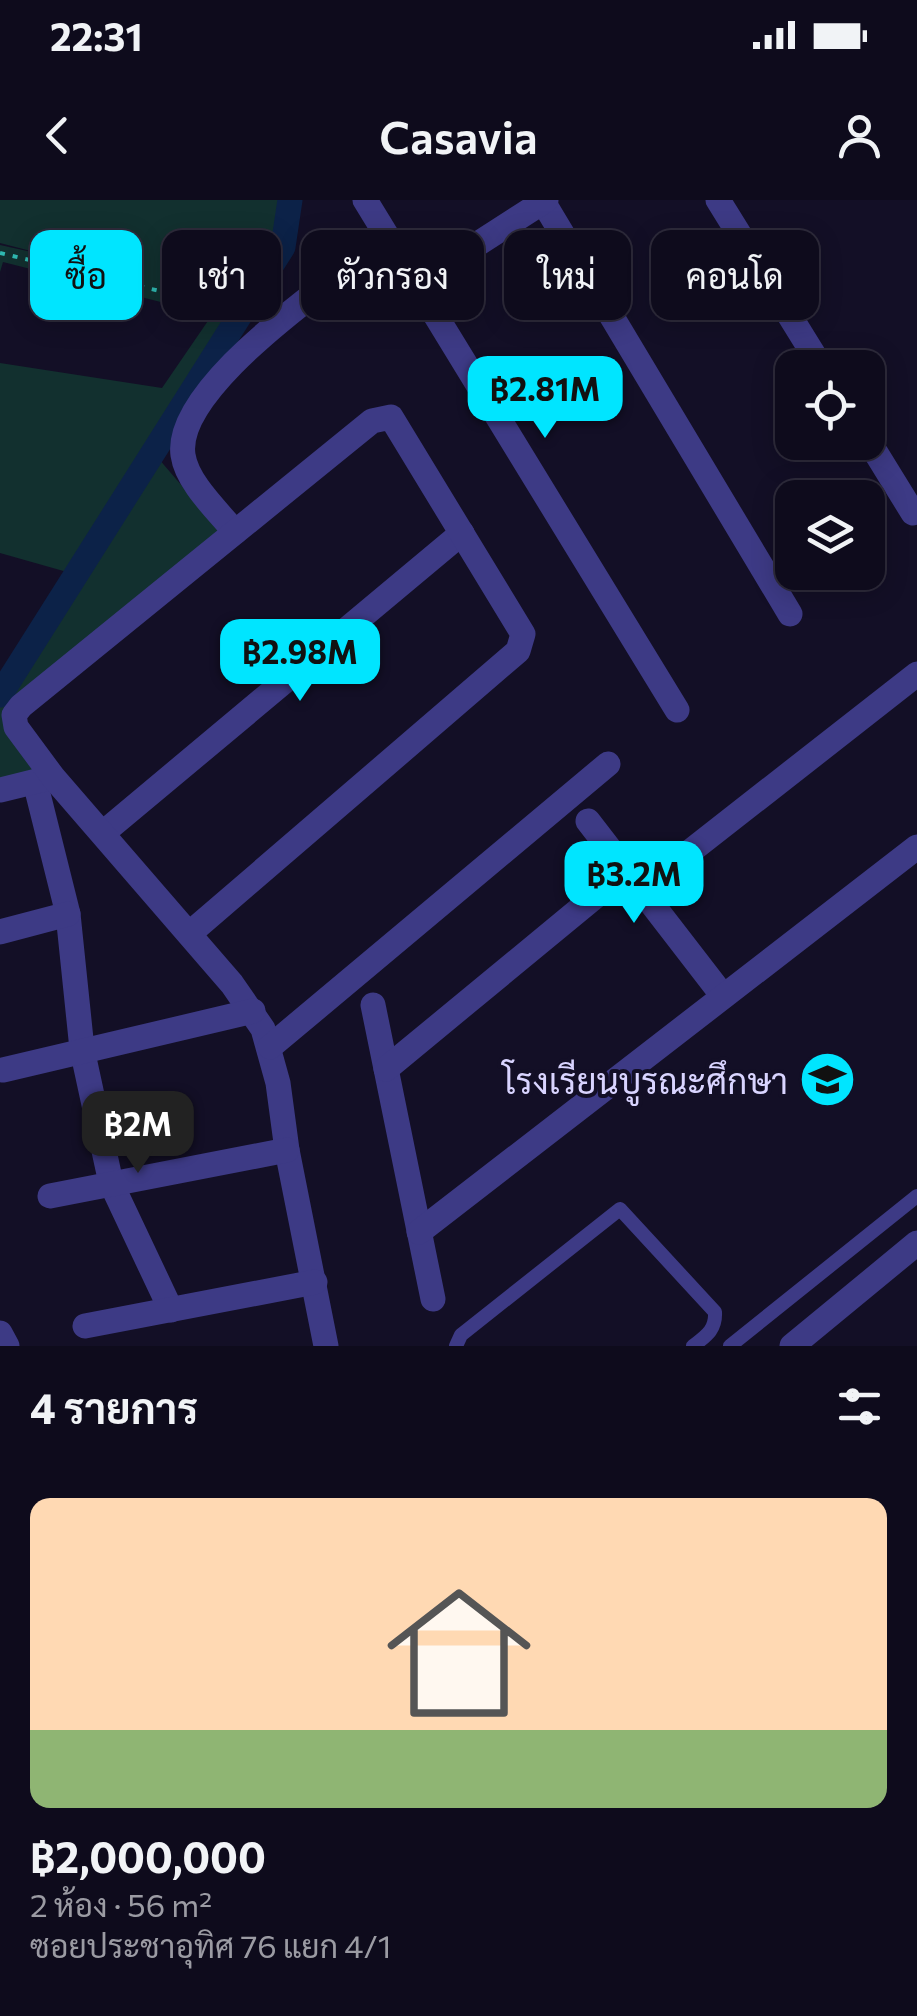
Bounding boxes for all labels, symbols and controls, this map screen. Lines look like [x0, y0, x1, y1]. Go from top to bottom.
text: 22:31 [50, 12, 143, 59]
icon: back [30, 108, 85, 163]
text: Casavia [379, 108, 538, 163]
icon: person [832, 108, 887, 163]
chip: ซื้อ [30, 230, 142, 320]
chip: เช่า [162, 230, 281, 320]
chip: ตัวกรอง [301, 230, 484, 320]
chip: ใหม่ [504, 230, 631, 320]
chip: คอนโด [651, 230, 819, 320]
map controls [775, 350, 885, 590]
button: locate [775, 350, 885, 460]
pin: ฿2.81M [464, 356, 626, 441]
text: ฿2.81M [490, 368, 600, 408]
button: layers [775, 480, 885, 590]
pin: ฿2.98M [219, 619, 381, 704]
text: ฿2.98M [242, 631, 358, 671]
pin: ฿3.2M [564, 841, 704, 926]
text: ฿3.2M [587, 853, 682, 893]
school or university icon: โรงเรียนบูรณะศึกษา [797, 1049, 857, 1109]
place label: โรงเรียนบูรณะศึกษา [501, 1058, 788, 1106]
pin: ฿2M [90, 1091, 186, 1176]
text: ฿2M [104, 1103, 172, 1143]
icon: filters [832, 1379, 887, 1434]
text: 4 รายการ [30, 1381, 198, 1433]
icon: home [369, 1563, 549, 1743]
text: ฿2,000,000 [30, 1830, 266, 1882]
text: 2 ห้อง · 56 m² [30, 1884, 212, 1924]
text: ซอยประชาอุทิศ 76 แยก 4/1 [30, 1925, 391, 1965]

